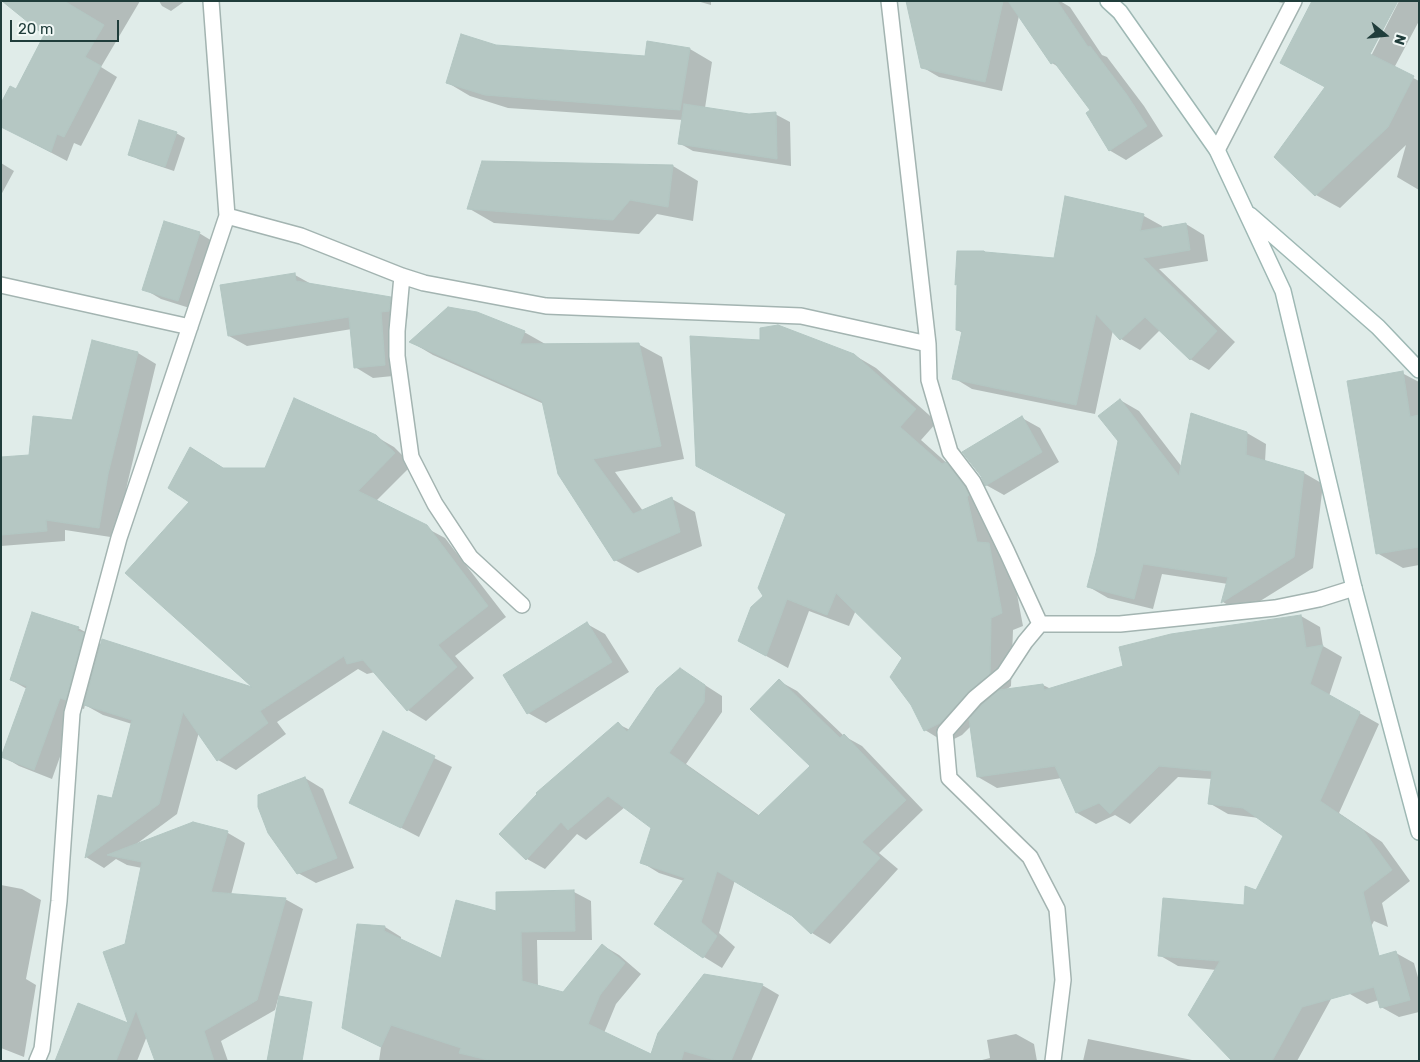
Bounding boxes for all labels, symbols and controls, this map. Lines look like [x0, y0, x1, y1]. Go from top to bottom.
scale bar [12, 10, 121, 42]
north arrow [1360, 10, 1410, 60]
text: 20 m [18, 20, 53, 38]
text: N [1390, 32, 1409, 47]

